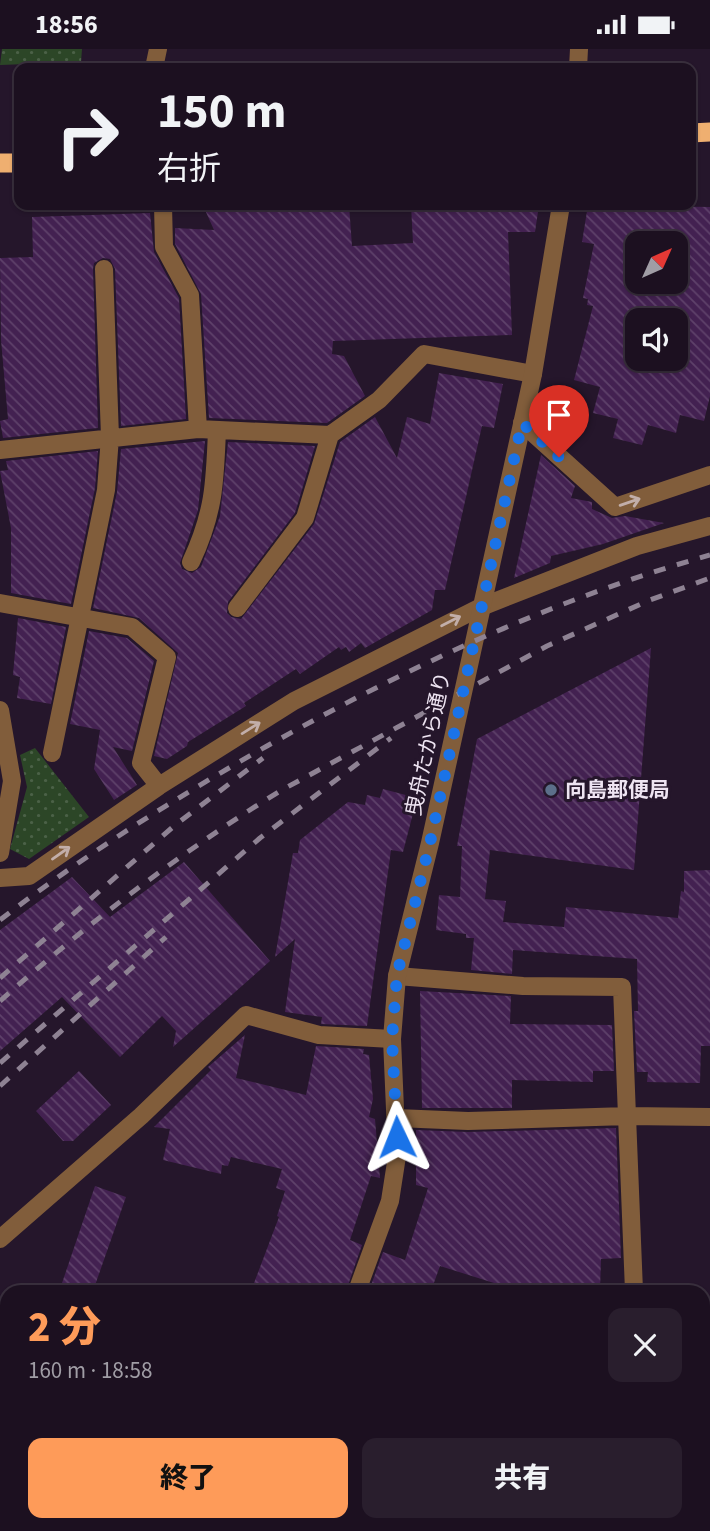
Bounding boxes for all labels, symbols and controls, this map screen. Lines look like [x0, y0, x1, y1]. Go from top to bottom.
text: 18:56 [35, 6, 98, 43]
text: 150 m [157, 77, 286, 147]
icon: right [42, 91, 133, 182]
text: 右折 [157, 146, 221, 192]
north arrow [625, 231, 688, 294]
map controls [625, 231, 688, 371]
button: sound [625, 308, 688, 371]
pin [529, 385, 589, 457]
icon: arrive [540, 396, 578, 434]
one-way arrow [619, 495, 641, 508]
one-way arrow [440, 614, 461, 628]
street label: 曳舟たから通り [398, 669, 458, 819]
one-way arrow [240, 721, 260, 735]
place label: 向島郵便局 [565, 775, 670, 805]
marker: 向島郵便局 [543, 782, 559, 798]
one-way arrow [51, 846, 70, 861]
position arrow [360, 1100, 434, 1174]
text: 2 分 [28, 1298, 101, 1358]
button: close [608, 1308, 682, 1382]
text: 160 m · 18:58 [28, 1354, 152, 1387]
button: 終了 [28, 1438, 348, 1518]
button: 共有 [362, 1438, 682, 1518]

